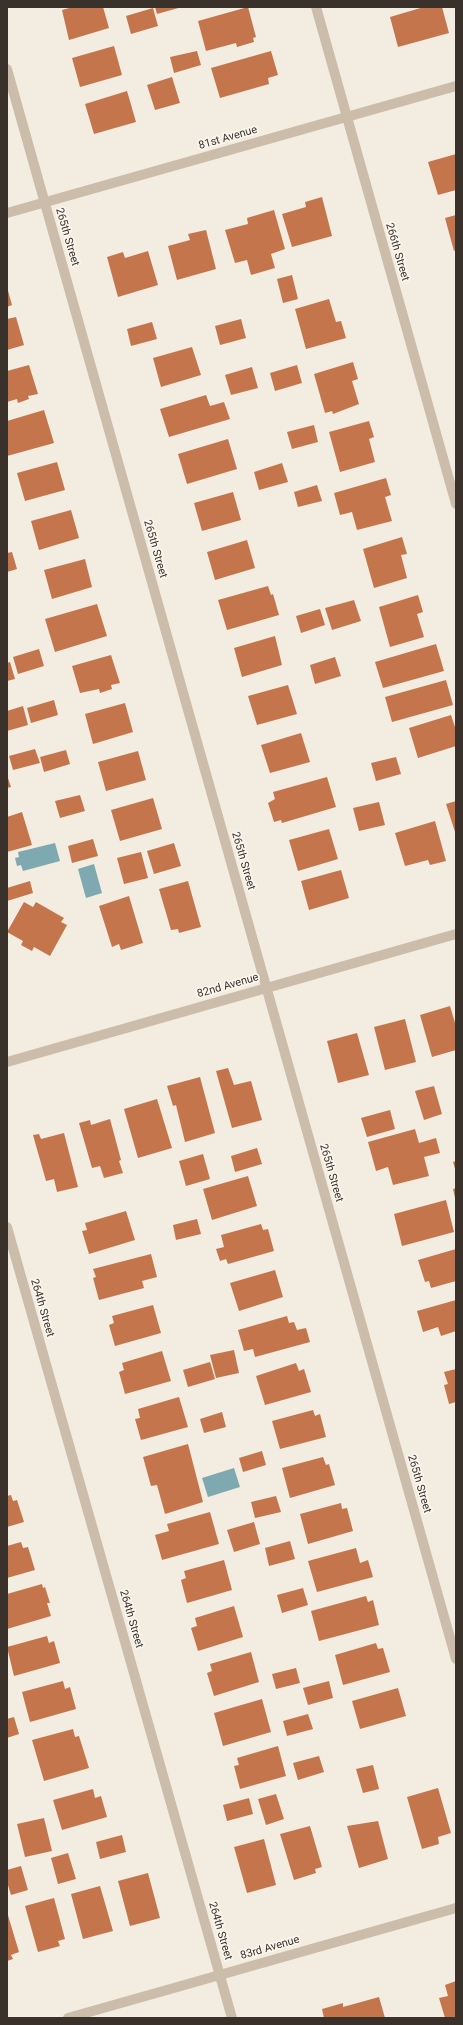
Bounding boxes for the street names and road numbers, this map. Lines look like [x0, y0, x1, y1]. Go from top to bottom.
street label: 81st Avenue [197, 123, 259, 153]
street label: 265th Street [52, 206, 82, 268]
street label: 266th Street [382, 221, 412, 283]
street label: 265th Street [140, 518, 170, 580]
street label: 265th Street [228, 830, 258, 892]
street label: 82nd Avenue [196, 971, 260, 1001]
street label: 265th Street [316, 1142, 346, 1204]
street label: 264th Street [27, 1277, 57, 1339]
street label: 265th Street [404, 1453, 434, 1515]
street label: 264th Street [116, 1588, 146, 1650]
street label: 264th Street [205, 1900, 235, 1962]
street label: 83rd Avenue [239, 1933, 301, 1963]

